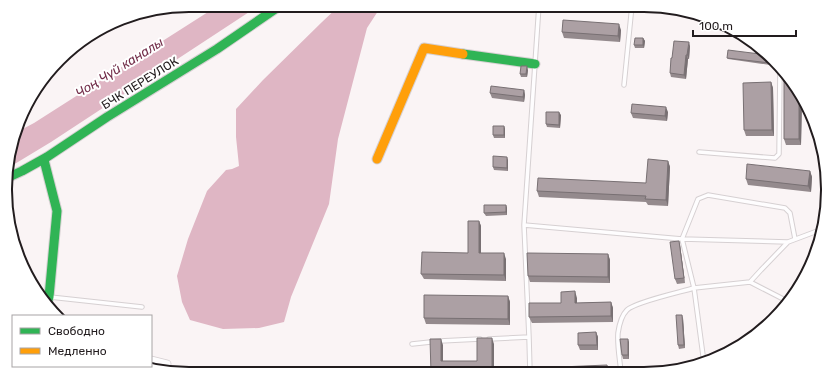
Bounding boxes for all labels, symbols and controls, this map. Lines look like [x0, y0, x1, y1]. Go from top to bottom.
scale bar [693, 12, 796, 38]
text: 100 m [699, 19, 733, 33]
water label: Чоң Чүй каналы [73, 34, 166, 100]
street label: БЧК ПЕРЕУЛОК [99, 54, 181, 112]
legend [12, 315, 152, 367]
text: Свободно [48, 324, 105, 338]
text: Медленно [48, 344, 107, 358]

